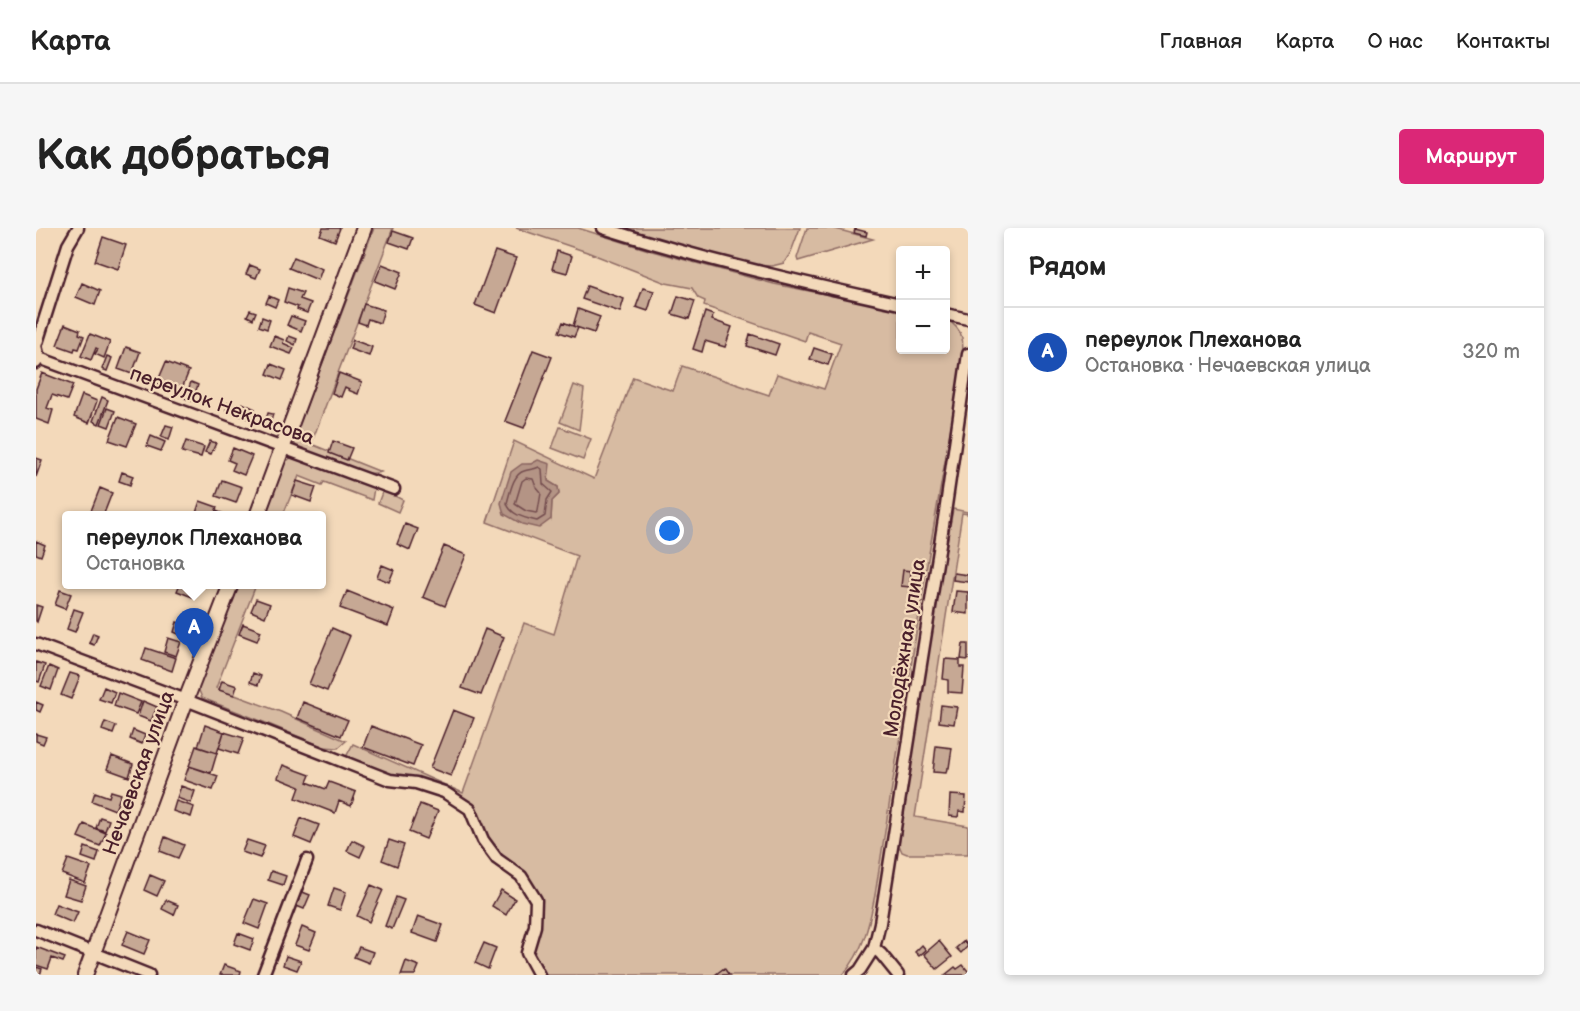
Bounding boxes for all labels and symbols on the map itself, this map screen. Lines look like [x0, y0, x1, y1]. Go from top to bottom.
street label: переулок Некрасова [127, 361, 318, 451]
your location [655, 516, 684, 545]
street label: Молодёжная улица [879, 557, 931, 739]
pin: A [174, 608, 214, 658]
street label: Нечаевская улица [98, 687, 180, 859]

